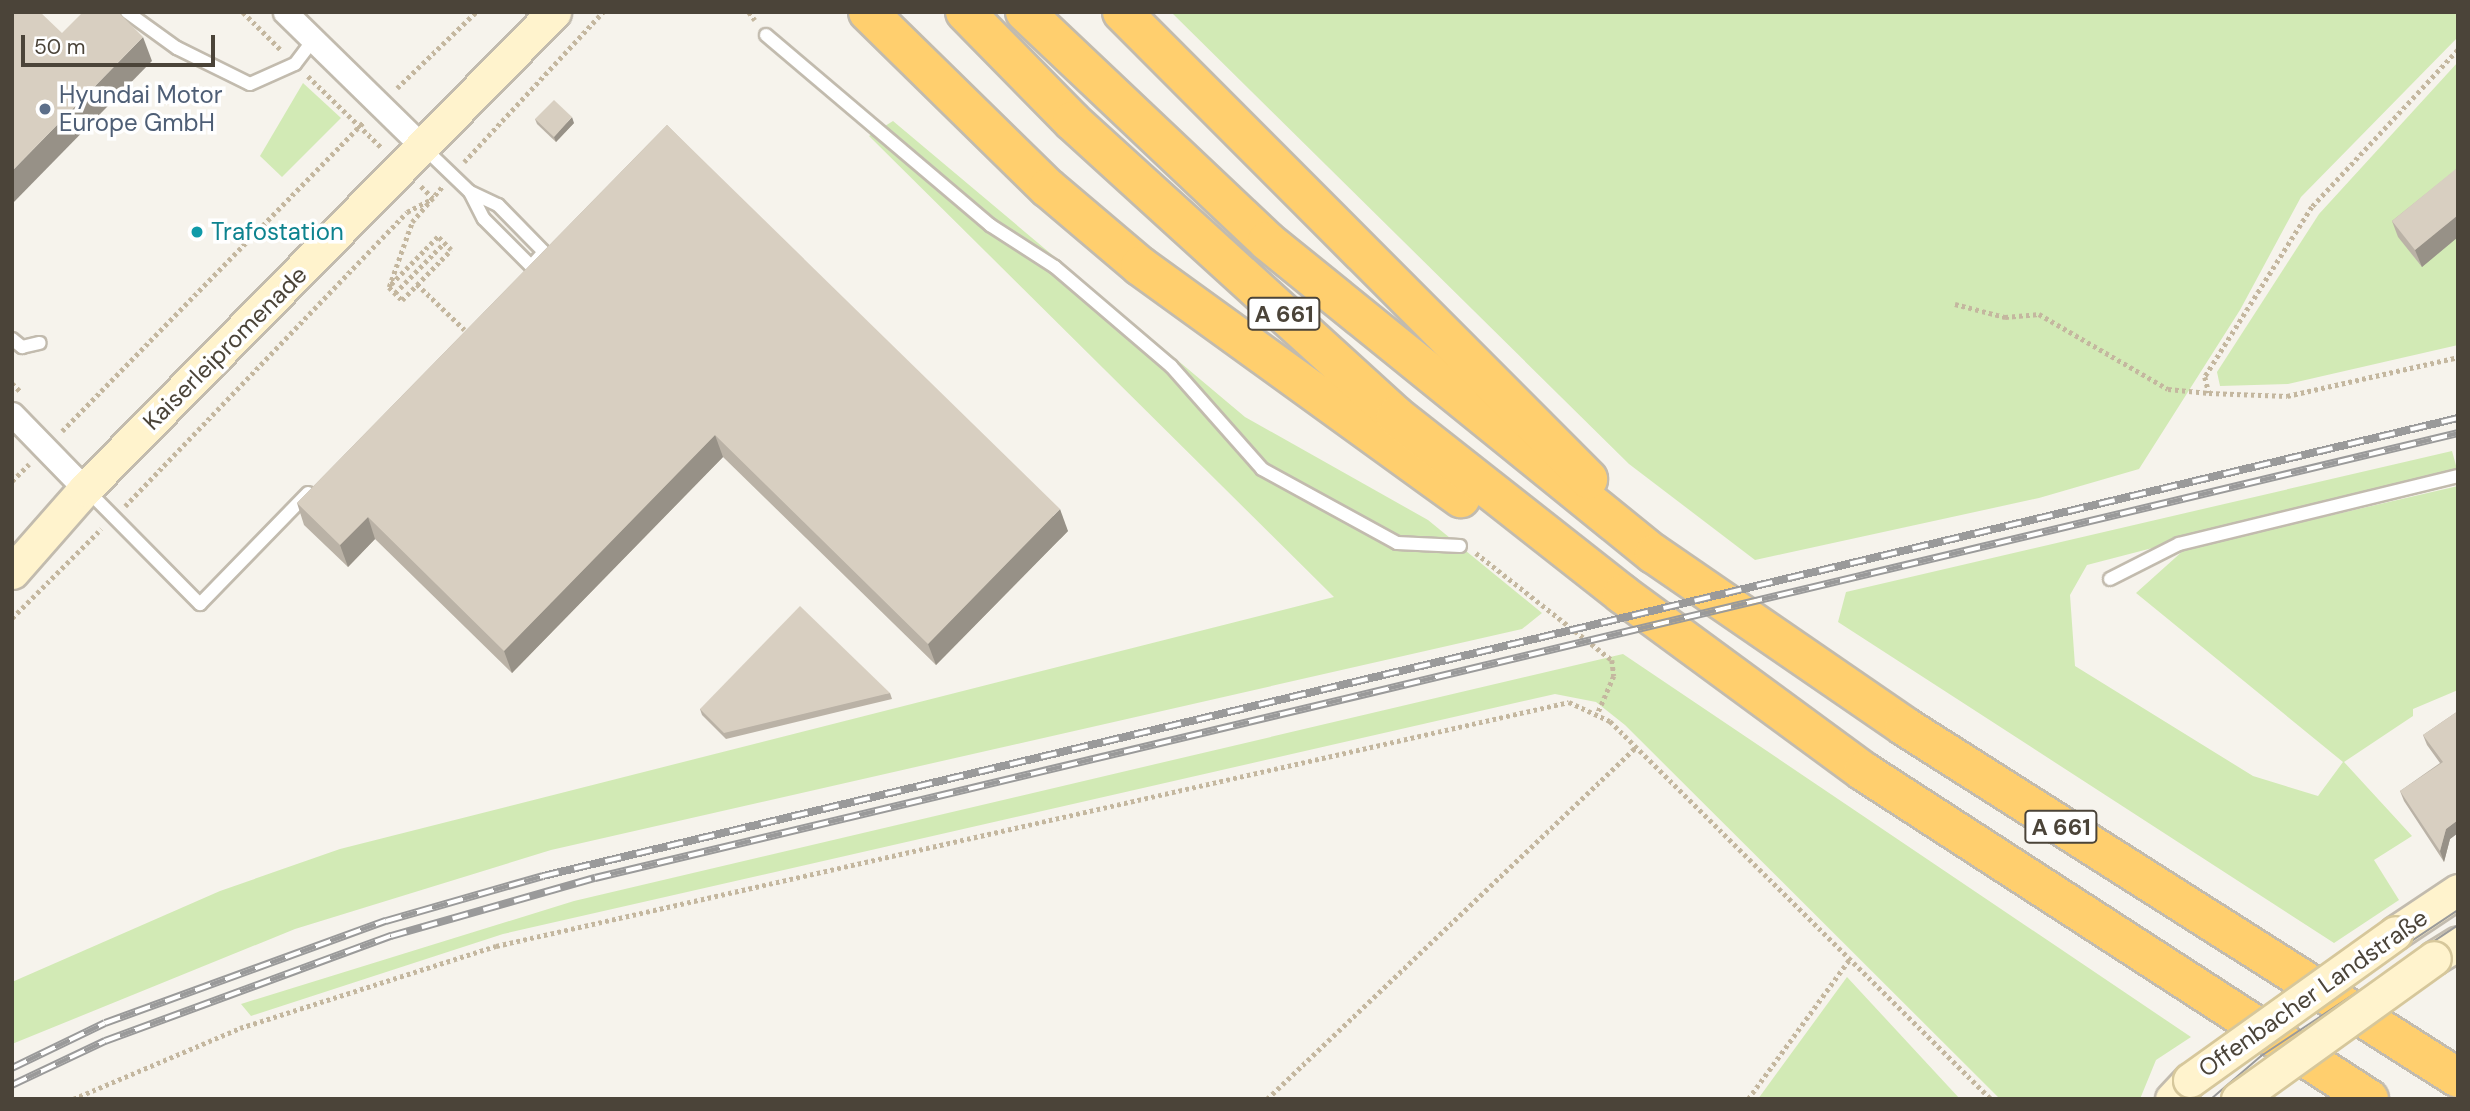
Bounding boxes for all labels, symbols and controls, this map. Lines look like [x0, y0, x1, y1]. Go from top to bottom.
scale bar [24, 21, 219, 65]
text: 50 m [34, 33, 85, 61]
place label: Hyundai Motor Europe GmbH [59, 81, 223, 137]
marker: Hyundai Motor Europe GmbH [37, 101, 53, 117]
place label: Trafostation [211, 218, 344, 246]
marker: Trafostation [189, 224, 205, 240]
street label: Kaiserleipromenade [137, 260, 313, 436]
road number: A 661 [1247, 294, 1321, 334]
road number: A 661 [2024, 807, 2098, 846]
street label: Offenbacher Landstraße [2193, 903, 2433, 1083]

